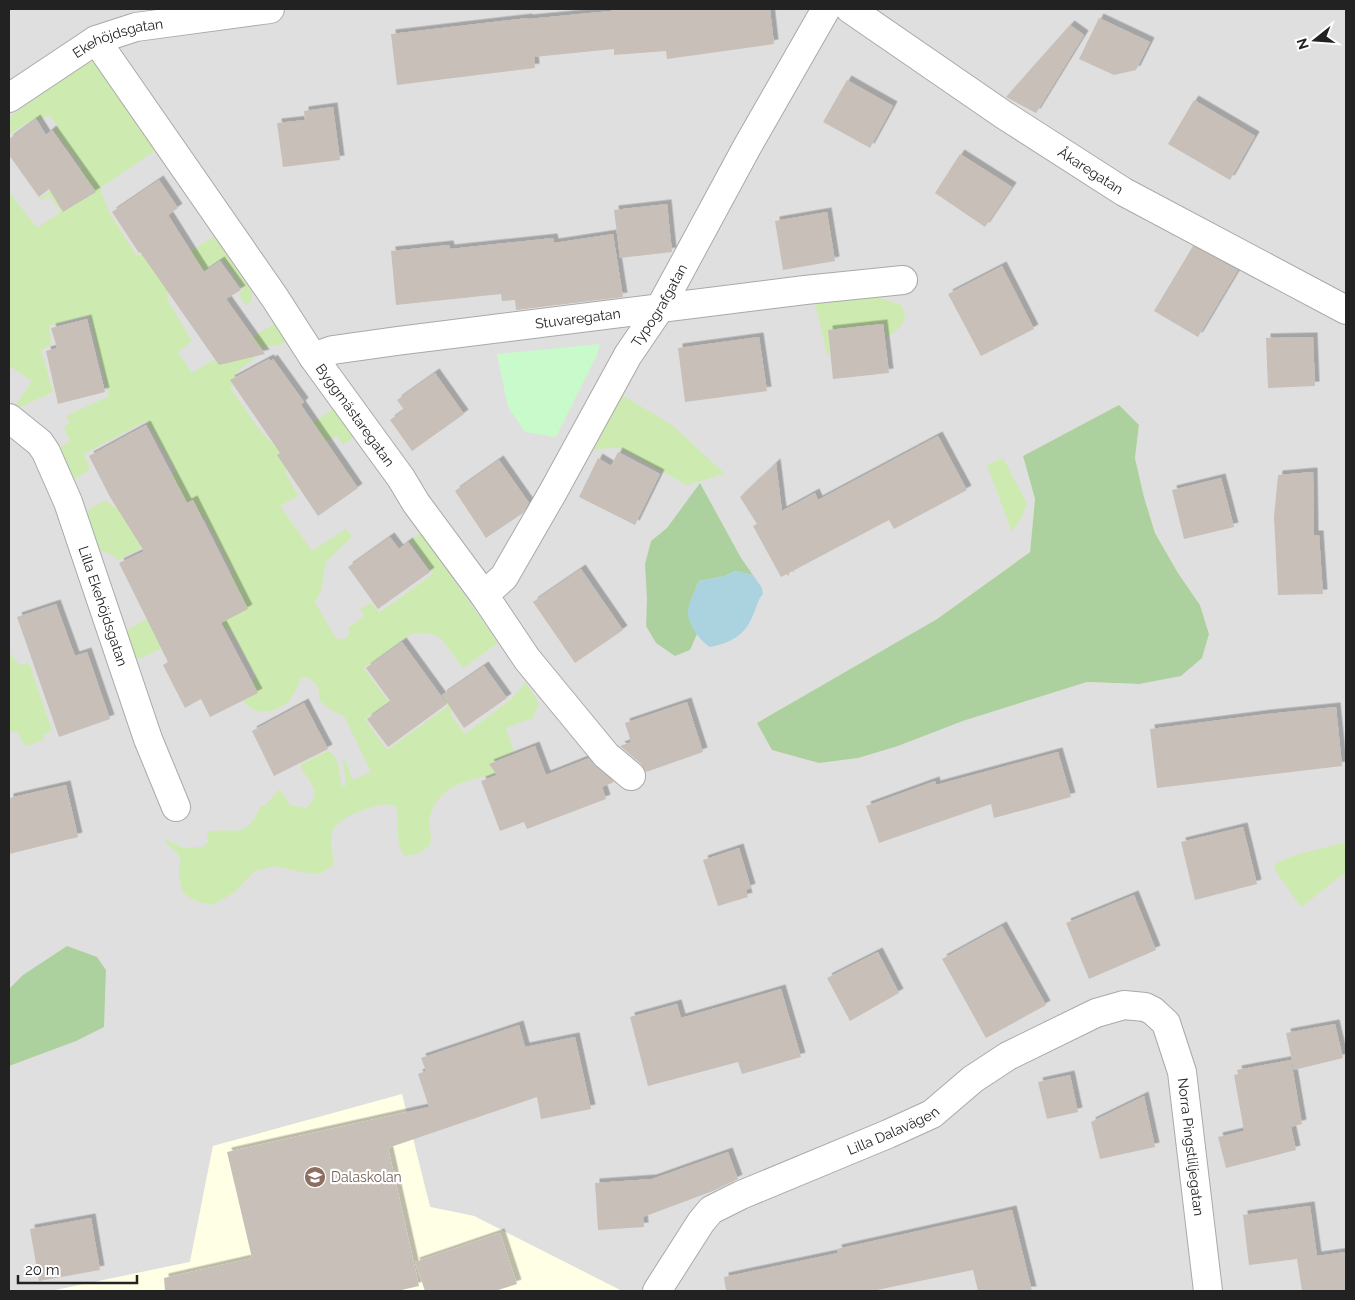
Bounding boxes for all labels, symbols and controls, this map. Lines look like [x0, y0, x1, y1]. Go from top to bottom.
street label: Ekehöjdsgatan [70, 15, 164, 61]
north arrow [1290, 15, 1340, 65]
text: N [1293, 36, 1312, 51]
street label: Åkaregatan [1055, 143, 1126, 197]
street label: Typografgatan [628, 261, 690, 350]
street label: Stuvaregatan [534, 305, 621, 332]
street label: Byggmästaregatan [313, 361, 398, 470]
street label: Lilla Ekehöjdsgatan [75, 544, 131, 668]
street label: Norra Pingstliljegatan [1175, 1077, 1207, 1217]
street label: Lilla Dalavägen [845, 1103, 942, 1158]
school or university icon: Dalaskolan [303, 1165, 327, 1189]
place label: Dalaskolan [331, 1169, 402, 1185]
scale bar [18, 1252, 136, 1284]
text: 20 m [25, 1261, 60, 1279]

